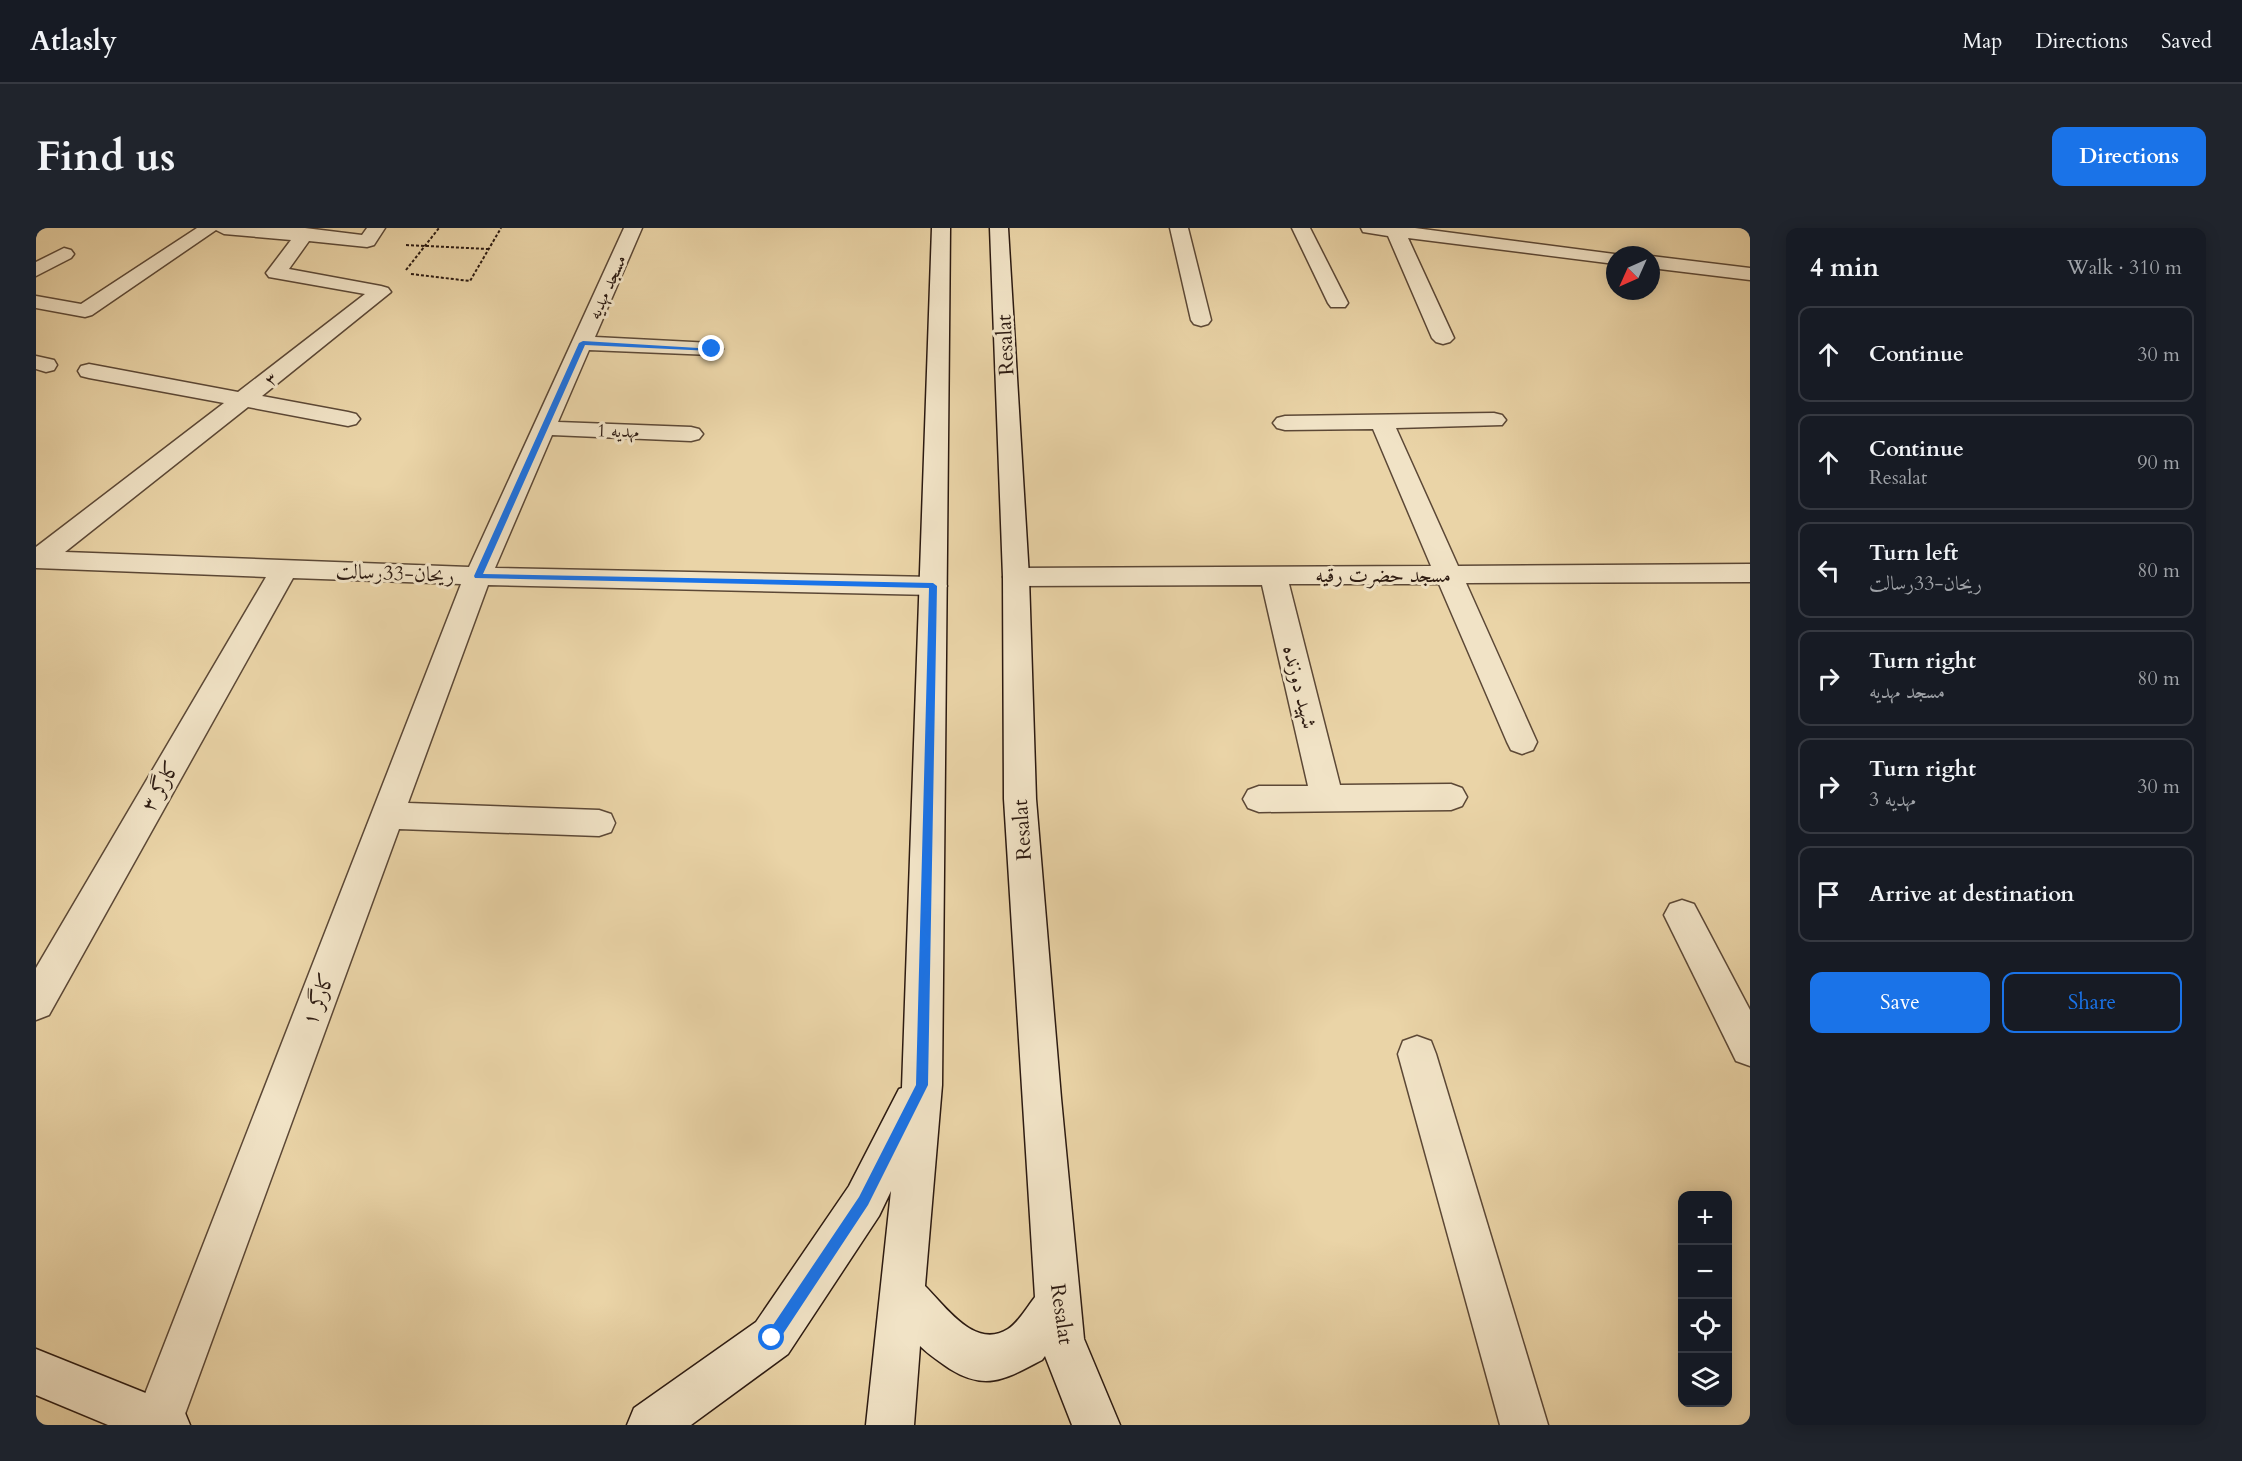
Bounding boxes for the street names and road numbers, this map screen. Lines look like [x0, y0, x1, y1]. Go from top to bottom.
street label: مسجد مهدیه [582, 251, 633, 324]
street label: Resalat [989, 313, 1022, 376]
street label: ۳ [259, 366, 283, 392]
street label: مهدیه 1 [596, 418, 640, 445]
street label: ریحان-33رسالت [335, 557, 455, 590]
street label: مسجد حضرت رقیه [1315, 561, 1451, 590]
street label: شهید دوزنده [1275, 642, 1324, 732]
street label: کارگر ۳ [134, 756, 187, 817]
street label: Resalat [1006, 798, 1039, 862]
street label: کارگر ۱ [295, 969, 342, 1030]
street label: Resalat [1043, 1282, 1080, 1347]

